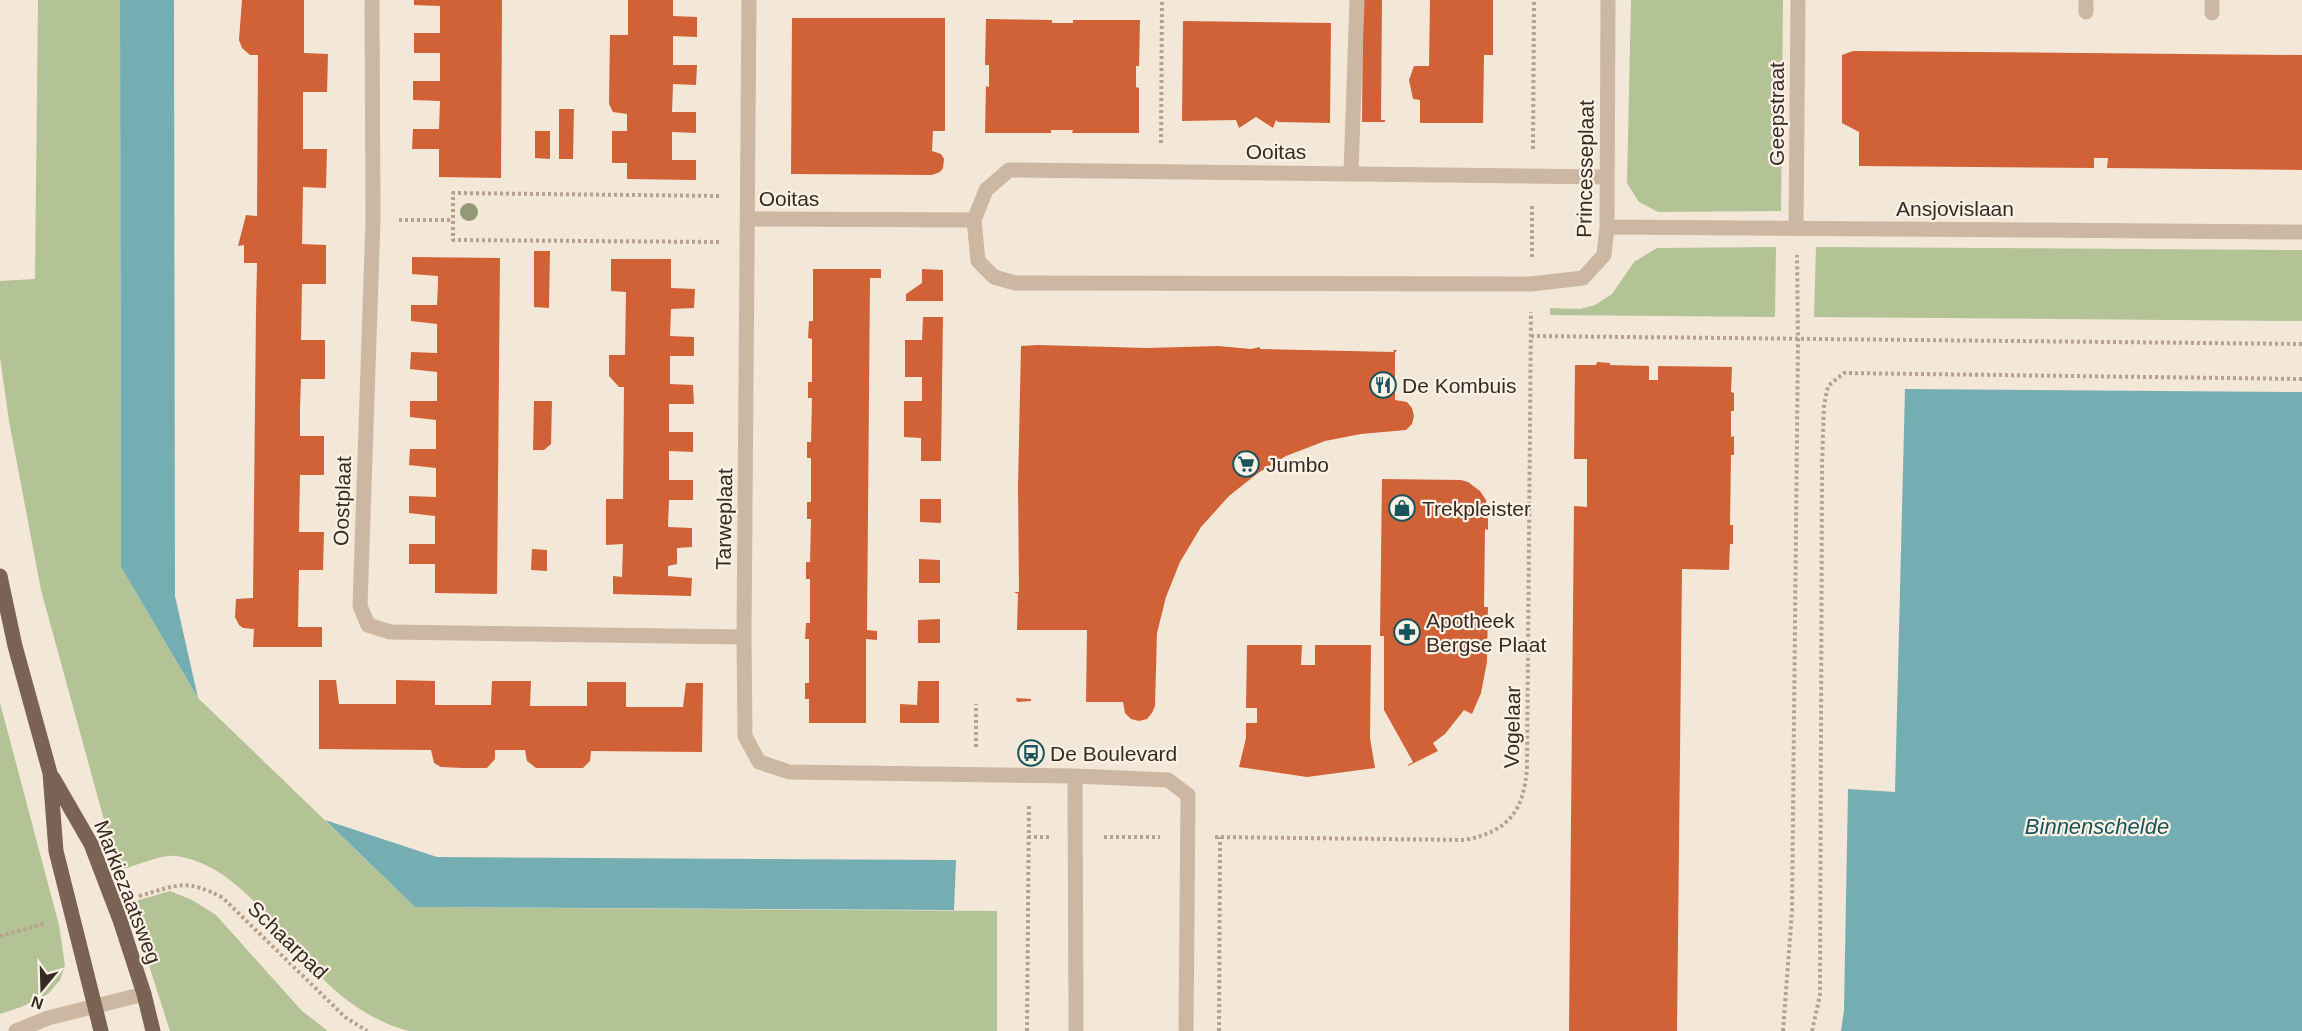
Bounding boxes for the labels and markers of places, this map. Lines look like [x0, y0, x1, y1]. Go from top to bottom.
restaurant icon: De Kombuis [1368, 370, 1398, 400]
place label: De Kombuis [1402, 374, 1516, 397]
supermarket icon: Jumbo [1231, 449, 1261, 479]
place label: Jumbo [1266, 453, 1329, 476]
shop icon: Trekpleister [1387, 493, 1417, 523]
place label: Trekpleister [1422, 497, 1531, 520]
place label: Apotheek Bergse Plaat [1426, 609, 1546, 656]
pharmacy icon: Apotheek Bergse Plaat [1392, 617, 1422, 647]
bus stop icon: De Boulevard [1016, 738, 1046, 768]
place label: De Boulevard [1050, 742, 1177, 765]

